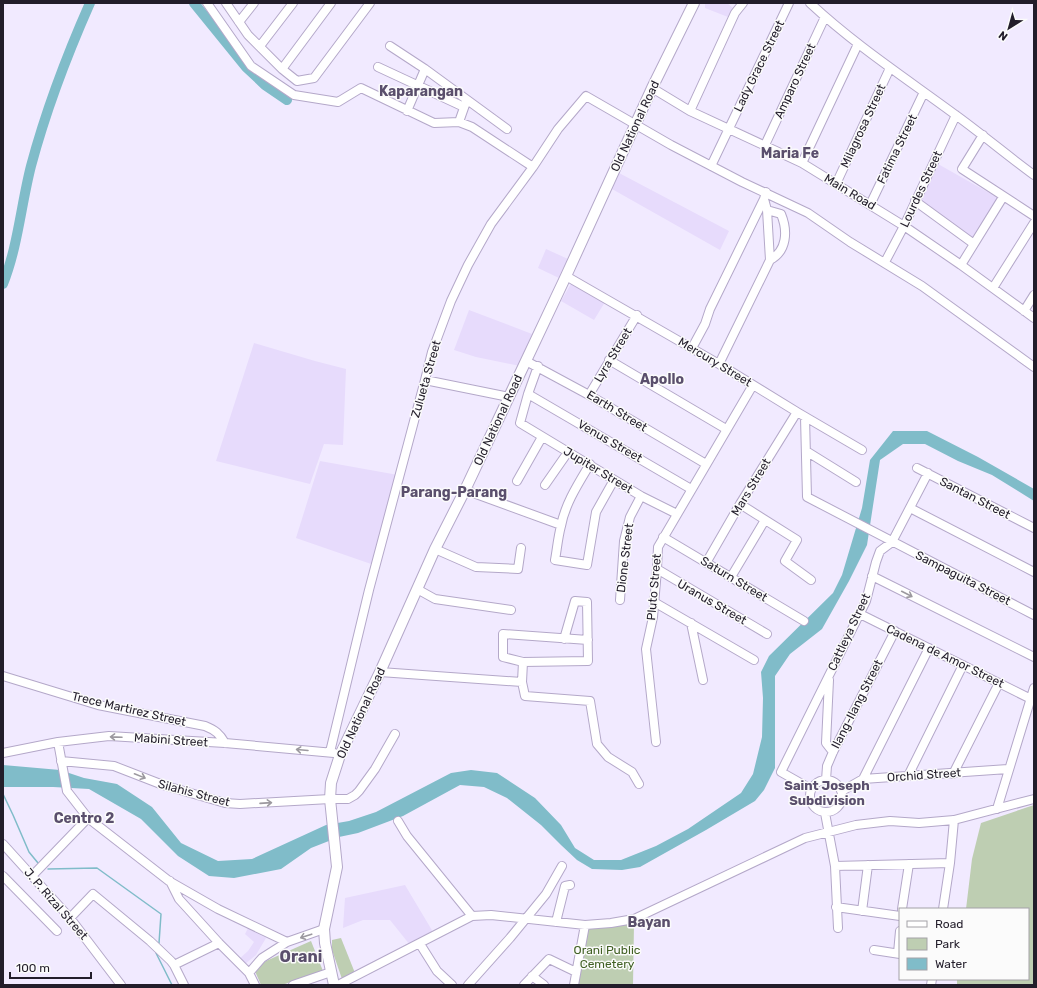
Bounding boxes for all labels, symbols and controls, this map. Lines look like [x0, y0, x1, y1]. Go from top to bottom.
north arrow [989, 8, 1029, 48]
street label: Lady Grace Street [731, 18, 787, 114]
text: N [996, 28, 1010, 43]
street label: Amparo Street [771, 41, 819, 121]
street label: Old National Road [608, 78, 662, 174]
street label: Milagrosa Street [837, 82, 889, 170]
district label: Kaparangan [379, 83, 463, 100]
street label: Fatima Street [874, 112, 920, 186]
district label: Maria Fe [761, 145, 819, 162]
street label: Lourdes Street [897, 148, 945, 229]
street label: Main Road [822, 171, 878, 213]
street label: Lyra Street [591, 325, 635, 385]
street label: Mercury Street [676, 335, 754, 390]
street label: Zulueta Street [408, 338, 444, 419]
district label: Apollo [640, 371, 684, 388]
street label: Old National Road [471, 372, 525, 468]
street label: Earth Street [584, 387, 650, 435]
street label: Venus Street [575, 417, 645, 465]
street label: Jupiter Street [561, 444, 635, 496]
street label: Mars Street [728, 456, 774, 518]
street label: Santan Street [937, 474, 1013, 522]
district label: Parang-Parang [401, 484, 507, 501]
street label: Dione Street [614, 522, 636, 593]
street label: Sampaguita Street [913, 548, 1013, 608]
street label: Pluto Street [644, 553, 664, 621]
street label: Saturn Street [698, 554, 770, 605]
street label: Uranus Street [675, 577, 749, 628]
street label: Cattleya Street [825, 591, 873, 673]
one-way arrow [901, 591, 913, 598]
street label: Cadena de Amor Street [884, 621, 1006, 691]
street label: Ilang-Ilang Street [829, 657, 886, 751]
street label: Old National Road [334, 665, 388, 761]
street label: Trece Martirez Street [71, 689, 188, 729]
street label: Mabini Street [134, 730, 209, 750]
one-way arrow [110, 733, 123, 740]
one-way arrow [296, 746, 309, 753]
street label: Orchid Street [887, 765, 962, 785]
one-way arrow [134, 773, 146, 781]
street label: Silahis Street [157, 777, 232, 809]
district label: Saint Joseph Subdivision [784, 778, 870, 808]
one-way arrow [259, 799, 272, 806]
district label: Centro 2 [54, 810, 114, 827]
street label: J. P. Rizal Street [21, 865, 91, 943]
legend [899, 908, 1029, 980]
district label: Bayan [627, 914, 671, 931]
text: Road [935, 917, 963, 931]
one-way arrow [300, 932, 312, 940]
text: Park [935, 937, 961, 951]
park label: Orani Public Cemetery [574, 943, 641, 971]
district label: Orani [280, 947, 322, 966]
scale bar [10, 954, 91, 980]
text: Water [935, 957, 967, 971]
text: 100 m [16, 961, 50, 975]

